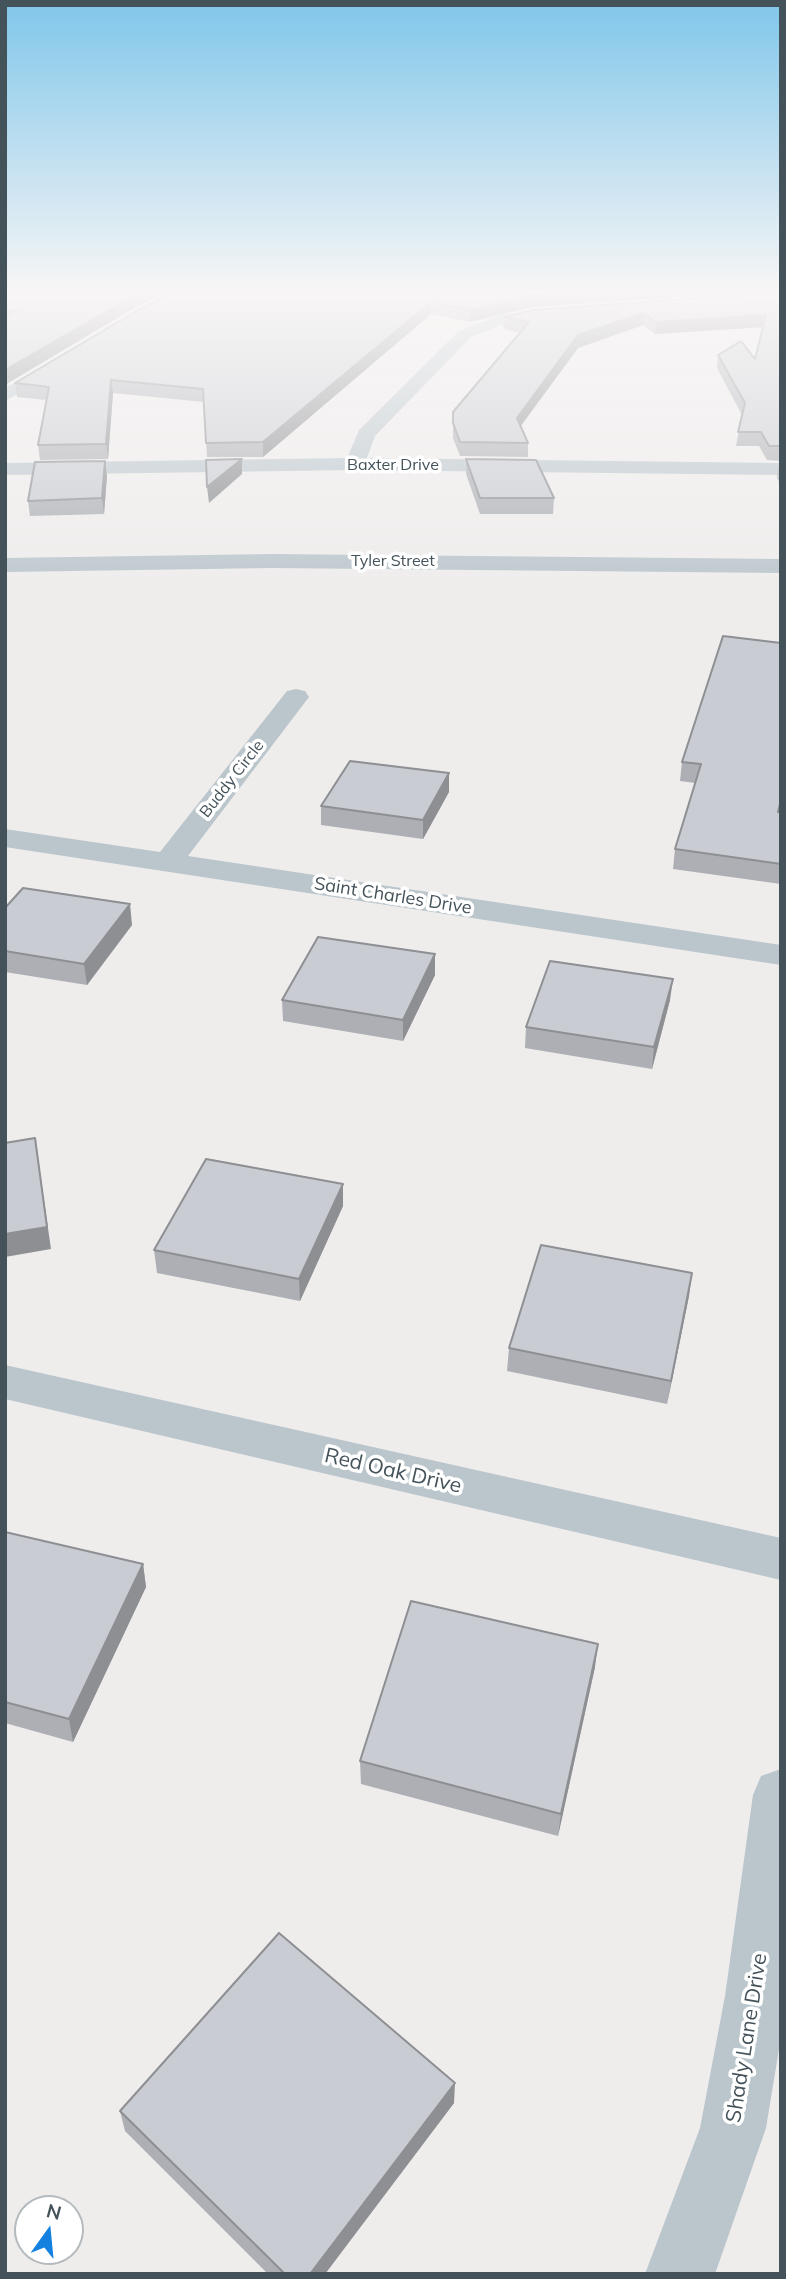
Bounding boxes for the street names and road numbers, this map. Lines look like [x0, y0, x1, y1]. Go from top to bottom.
street label: Baxter Drive [347, 455, 439, 475]
street label: Tyler Street [351, 551, 435, 571]
street label: Buddy Circle [196, 736, 268, 822]
street label: Saint Charles Drive [313, 873, 473, 919]
street label: Red Oak Drive [322, 1443, 464, 1499]
street label: Shady Lane Drive [721, 1951, 773, 2125]

